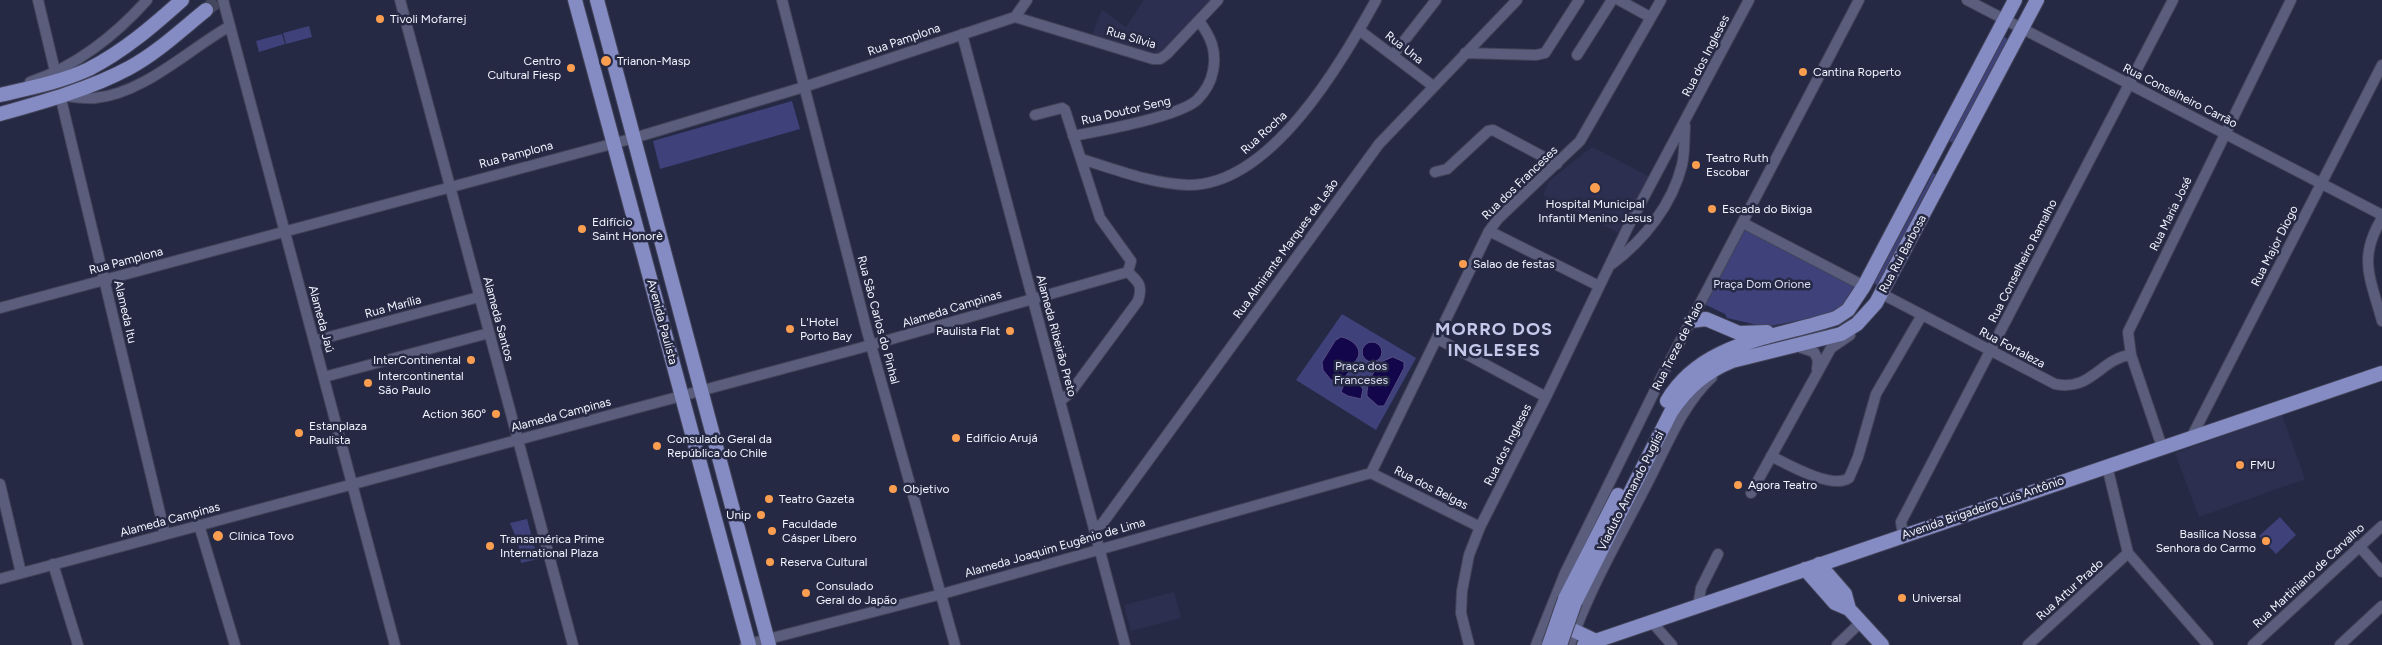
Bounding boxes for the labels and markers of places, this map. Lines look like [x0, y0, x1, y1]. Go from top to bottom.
place label: Tivoli Mofarrej [390, 12, 466, 26]
marker: Tivoli Mofarrej [374, 13, 386, 25]
place label: Centro Cultural Fiesp [487, 54, 561, 82]
marker: Trianon-Masp [599, 54, 613, 68]
place label: Trianon-Masp [617, 54, 690, 68]
marker: Centro Cultural Fiesp [565, 62, 577, 74]
place label: Cantina Roperto [1813, 65, 1901, 79]
marker: Cantina Roperto [1797, 66, 1809, 78]
place label: Teatro Ruth Escobar [1706, 151, 1769, 179]
marker: Teatro Ruth Escobar [1690, 159, 1702, 171]
marker: Hospital Municipal Infantil Menino Jesus [1588, 181, 1602, 195]
place label: Hospital Municipal Infantil Menino Jesus [1538, 197, 1652, 225]
place label: Escada do Bixiga [1722, 202, 1812, 216]
marker: Escada do Bixiga [1706, 203, 1718, 215]
place label: Edifício Saint Honorè [592, 215, 663, 243]
marker: Edifício Saint Honorè [576, 223, 588, 235]
place label: Salao de festas [1473, 257, 1554, 271]
marker: Salao de festas [1457, 258, 1469, 270]
place label: L'Hotel Porto Bay [800, 315, 852, 343]
marker: L'Hotel Porto Bay [784, 323, 796, 335]
place label: Paulista Flat [936, 324, 1000, 338]
marker: Paulista Flat [1004, 325, 1016, 337]
place label: InterContinental [373, 353, 461, 367]
marker: InterContinental [465, 354, 477, 366]
place label: Intercontinental São Paulo [378, 369, 464, 397]
marker: Intercontinental São Paulo [362, 377, 374, 389]
place label: Action 360º [422, 407, 486, 421]
marker: Action 360º [490, 408, 502, 420]
place label: Estanplaza Paulista [309, 419, 367, 447]
marker: Estanplaza Paulista [293, 427, 305, 439]
place label: Edifício Arujá [966, 431, 1038, 445]
place label: Consulado Geral da República do Chile [667, 432, 772, 460]
marker: Edifício Arujá [950, 432, 962, 444]
marker: Consulado Geral da República do Chile [651, 440, 663, 452]
place label: FMU [2250, 458, 2275, 472]
marker: FMU [2234, 459, 2246, 471]
place label: Agora Teatro [1748, 478, 1817, 492]
marker: Agora Teatro [1732, 479, 1744, 491]
place label: Objetivo [903, 482, 950, 496]
marker: Objetivo [887, 483, 899, 495]
place label: Teatro Gazeta [779, 492, 854, 506]
marker: Teatro Gazeta [763, 493, 775, 505]
place label: Unip [726, 508, 751, 522]
marker: Unip [755, 509, 767, 521]
place label: Faculdade Cásper Líbero [782, 517, 857, 545]
marker: Faculdade Cásper Líbero [766, 525, 778, 537]
place label: Basílica Nossa Senhora do Carmo [2156, 527, 2256, 555]
marker: Clínica Tovo [211, 529, 225, 543]
place label: Clínica Tovo [229, 529, 294, 543]
place label: Transamérica Prime International Plaza [500, 532, 604, 560]
marker: Basílica Nossa Senhora do Carmo [2260, 535, 2272, 547]
marker: Transamérica Prime International Plaza [484, 540, 496, 552]
place label: Reserva Cultural [780, 555, 867, 569]
marker: Reserva Cultural [764, 556, 776, 568]
place label: Consulado Geral do Japão [816, 579, 897, 607]
marker: Consulado Geral do Japão [800, 587, 812, 599]
place label: Universal [1912, 591, 1961, 605]
marker: Universal [1896, 592, 1908, 604]

